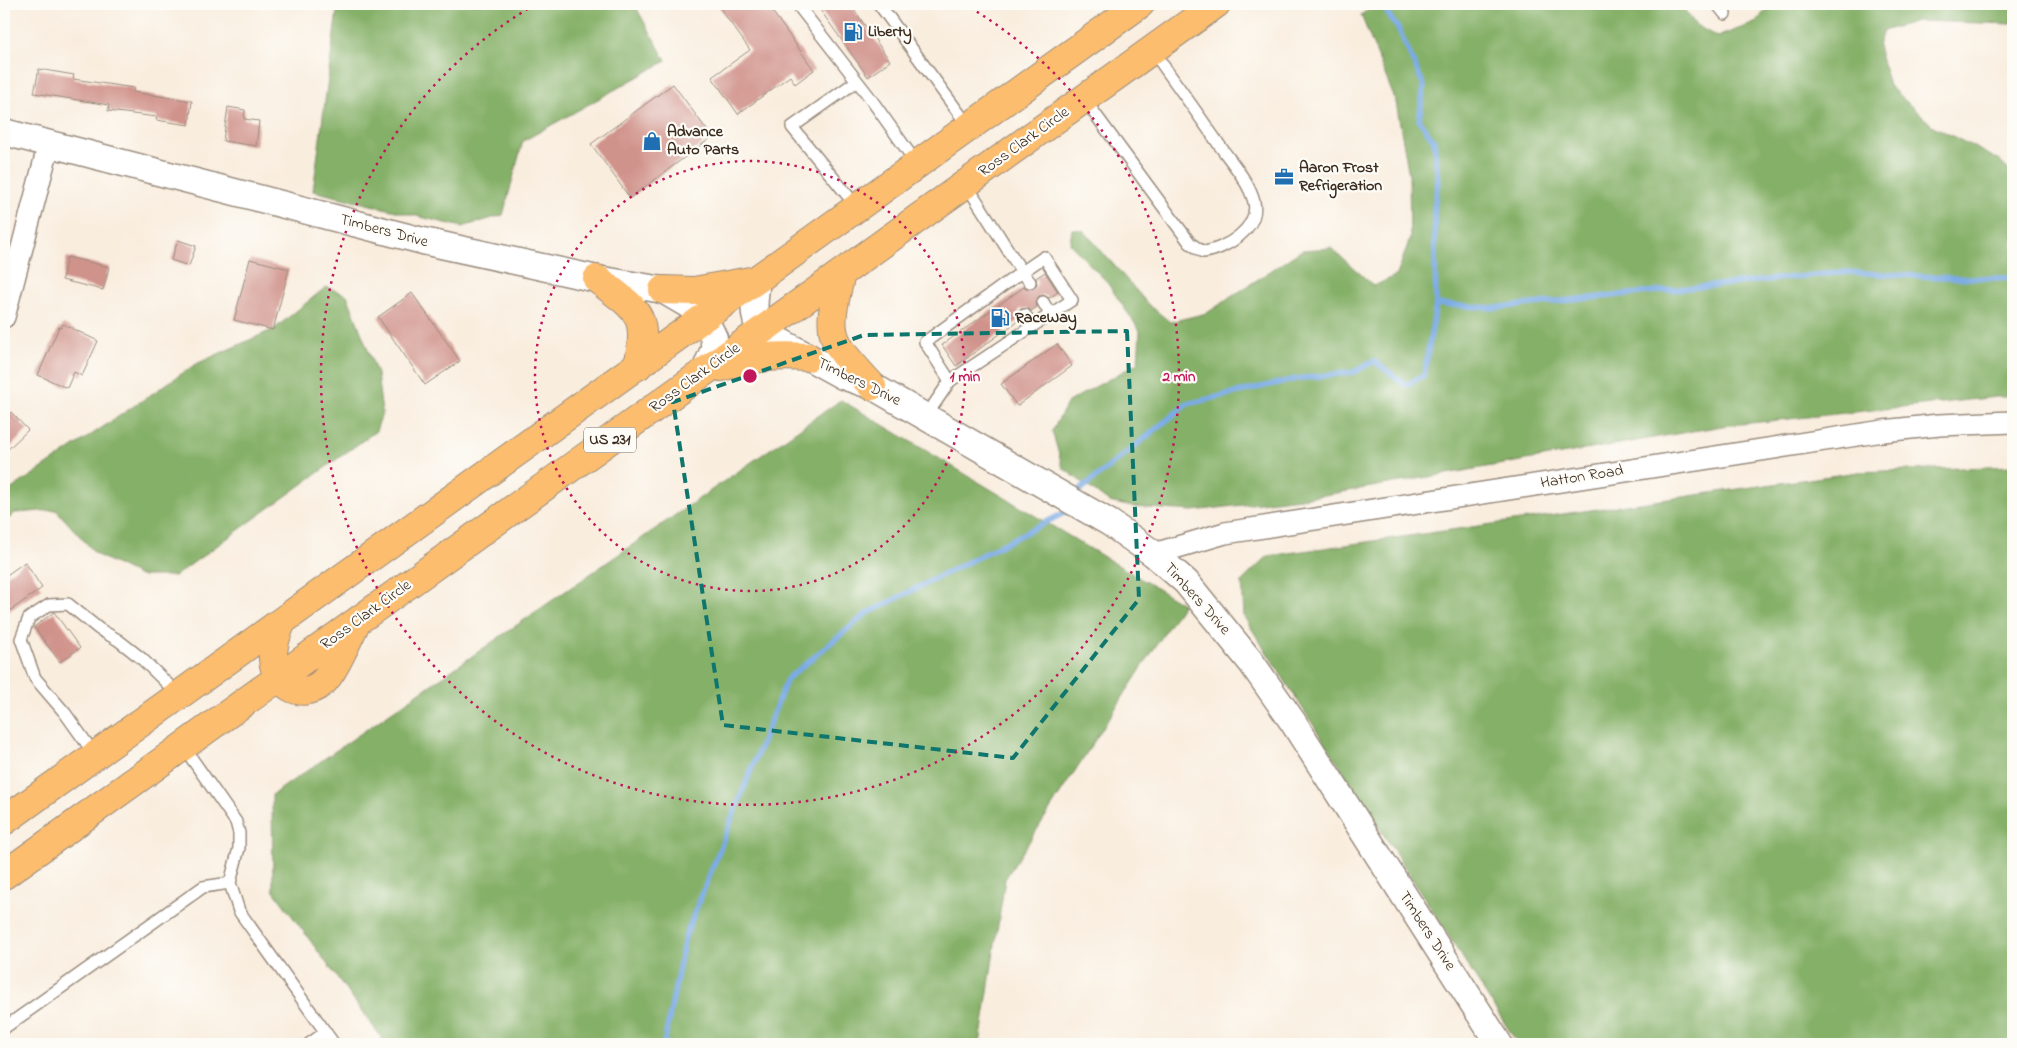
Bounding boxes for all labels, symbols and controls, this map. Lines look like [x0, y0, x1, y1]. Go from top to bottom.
place label: Liberty [868, 20, 912, 45]
fuel station icon: Liberty [842, 21, 864, 43]
street label: Ross Clark Circle [974, 100, 1075, 183]
place label: Advance Auto Parts [667, 120, 739, 162]
shop icon: Advance Auto Parts [641, 130, 663, 152]
place label: Aaron Frost Refrigeration [1298, 156, 1382, 199]
office icon: Aaron Frost Refrigeration [1273, 166, 1295, 188]
street label: Timbers Drive [337, 208, 432, 255]
place label: RaceWay [1014, 306, 1077, 331]
fuel station icon: RaceWay [989, 307, 1011, 329]
street label: Ross Clark Circle [645, 336, 746, 419]
street label: Timbers Drive [813, 351, 906, 413]
text: 1 min [950, 366, 981, 388]
text: 2 min [1162, 366, 1196, 388]
centre of rings [741, 367, 759, 385]
road number: US 231 [584, 428, 636, 452]
street label: Hatton Road [1539, 459, 1625, 495]
street label: Timbers Drive [1158, 557, 1237, 641]
street label: Ross Clark Circle [316, 573, 417, 656]
street label: Timbers Drive [1392, 886, 1462, 976]

